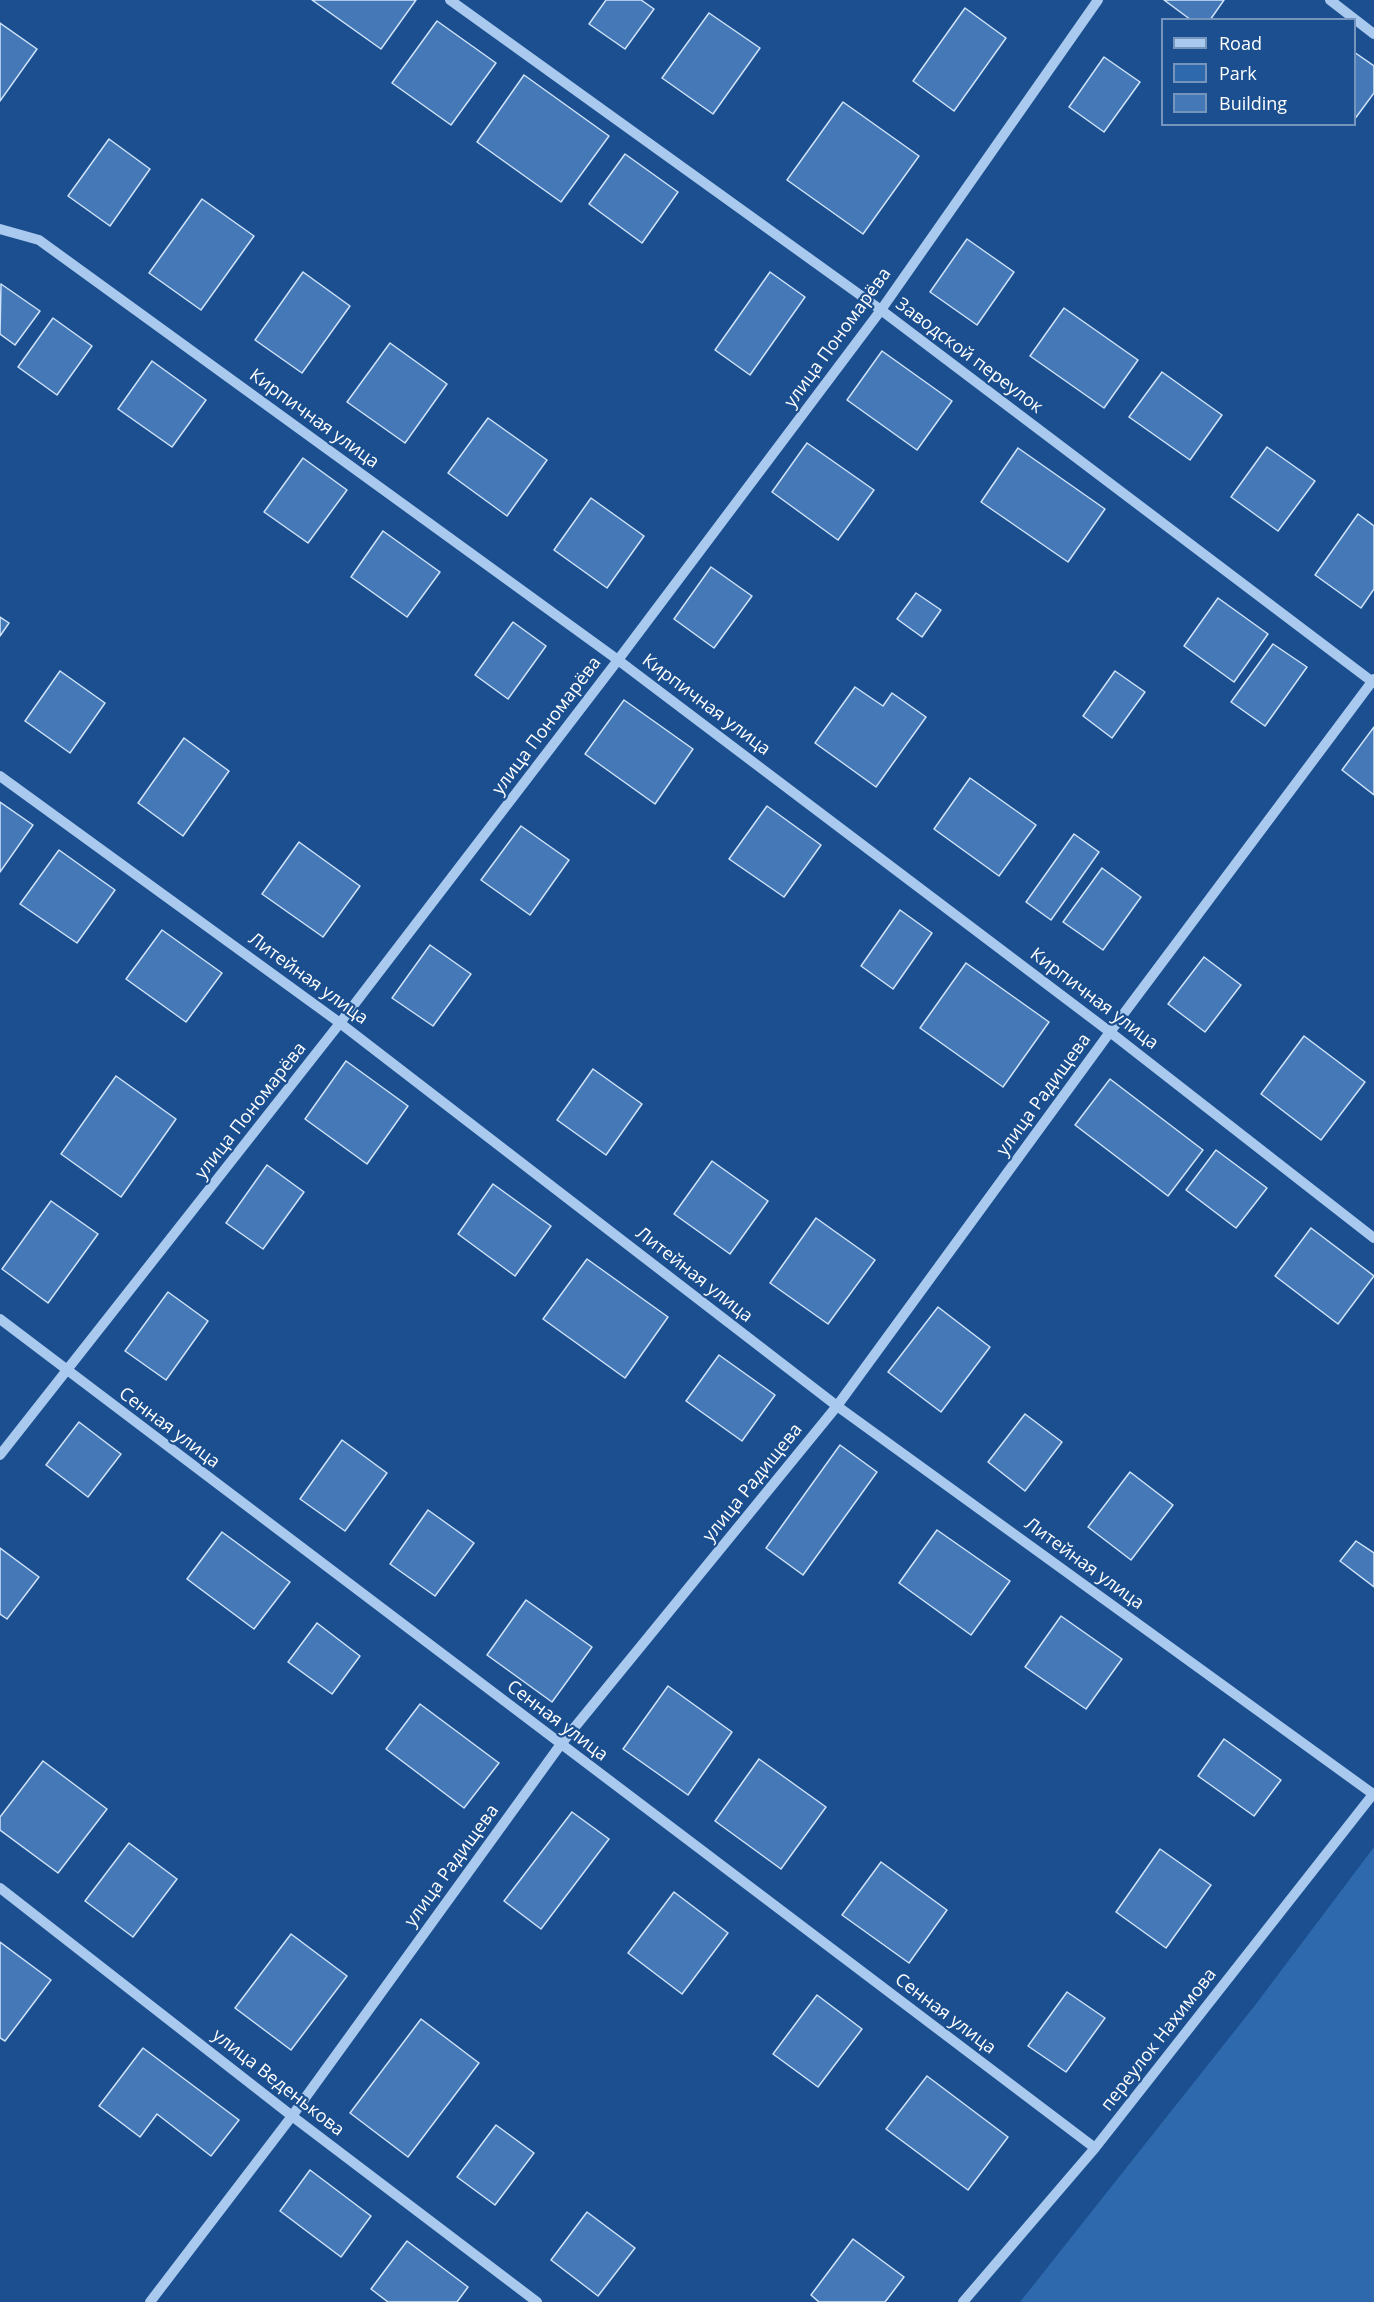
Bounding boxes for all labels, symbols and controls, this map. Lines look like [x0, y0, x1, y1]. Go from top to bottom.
legend [1161, 18, 1356, 126]
text: Road [1219, 31, 1262, 55]
text: Park [1219, 61, 1257, 85]
text: Building [1219, 91, 1287, 115]
street label: улица Пономарёва [780, 264, 896, 412]
street label: Заводской переулок [891, 294, 1047, 418]
street label: Кирпичная улица [245, 365, 383, 473]
street label: Кирпичная улица [638, 650, 774, 760]
street label: улица Пономарёва [488, 653, 606, 799]
street label: Литейная улица [244, 928, 372, 1030]
street label: Кирпичная улица [1026, 944, 1162, 1054]
street label: улица Радищева [992, 1030, 1096, 1160]
street label: улица Пономарёва [191, 1038, 311, 1184]
street label: Литейная улица [631, 1223, 757, 1327]
street label: Сенная улица [114, 1383, 224, 1473]
street label: улица Радищева [699, 1420, 807, 1546]
street label: Литейная улица [1020, 1513, 1148, 1615]
street label: Сенная улица [502, 1676, 612, 1766]
street label: улица Радищева [400, 1801, 504, 1931]
street label: переулок Нахимова [1097, 1964, 1221, 2116]
street label: Сенная улица [890, 1969, 1000, 2059]
street label: улица Веденькова [208, 2025, 348, 2141]

